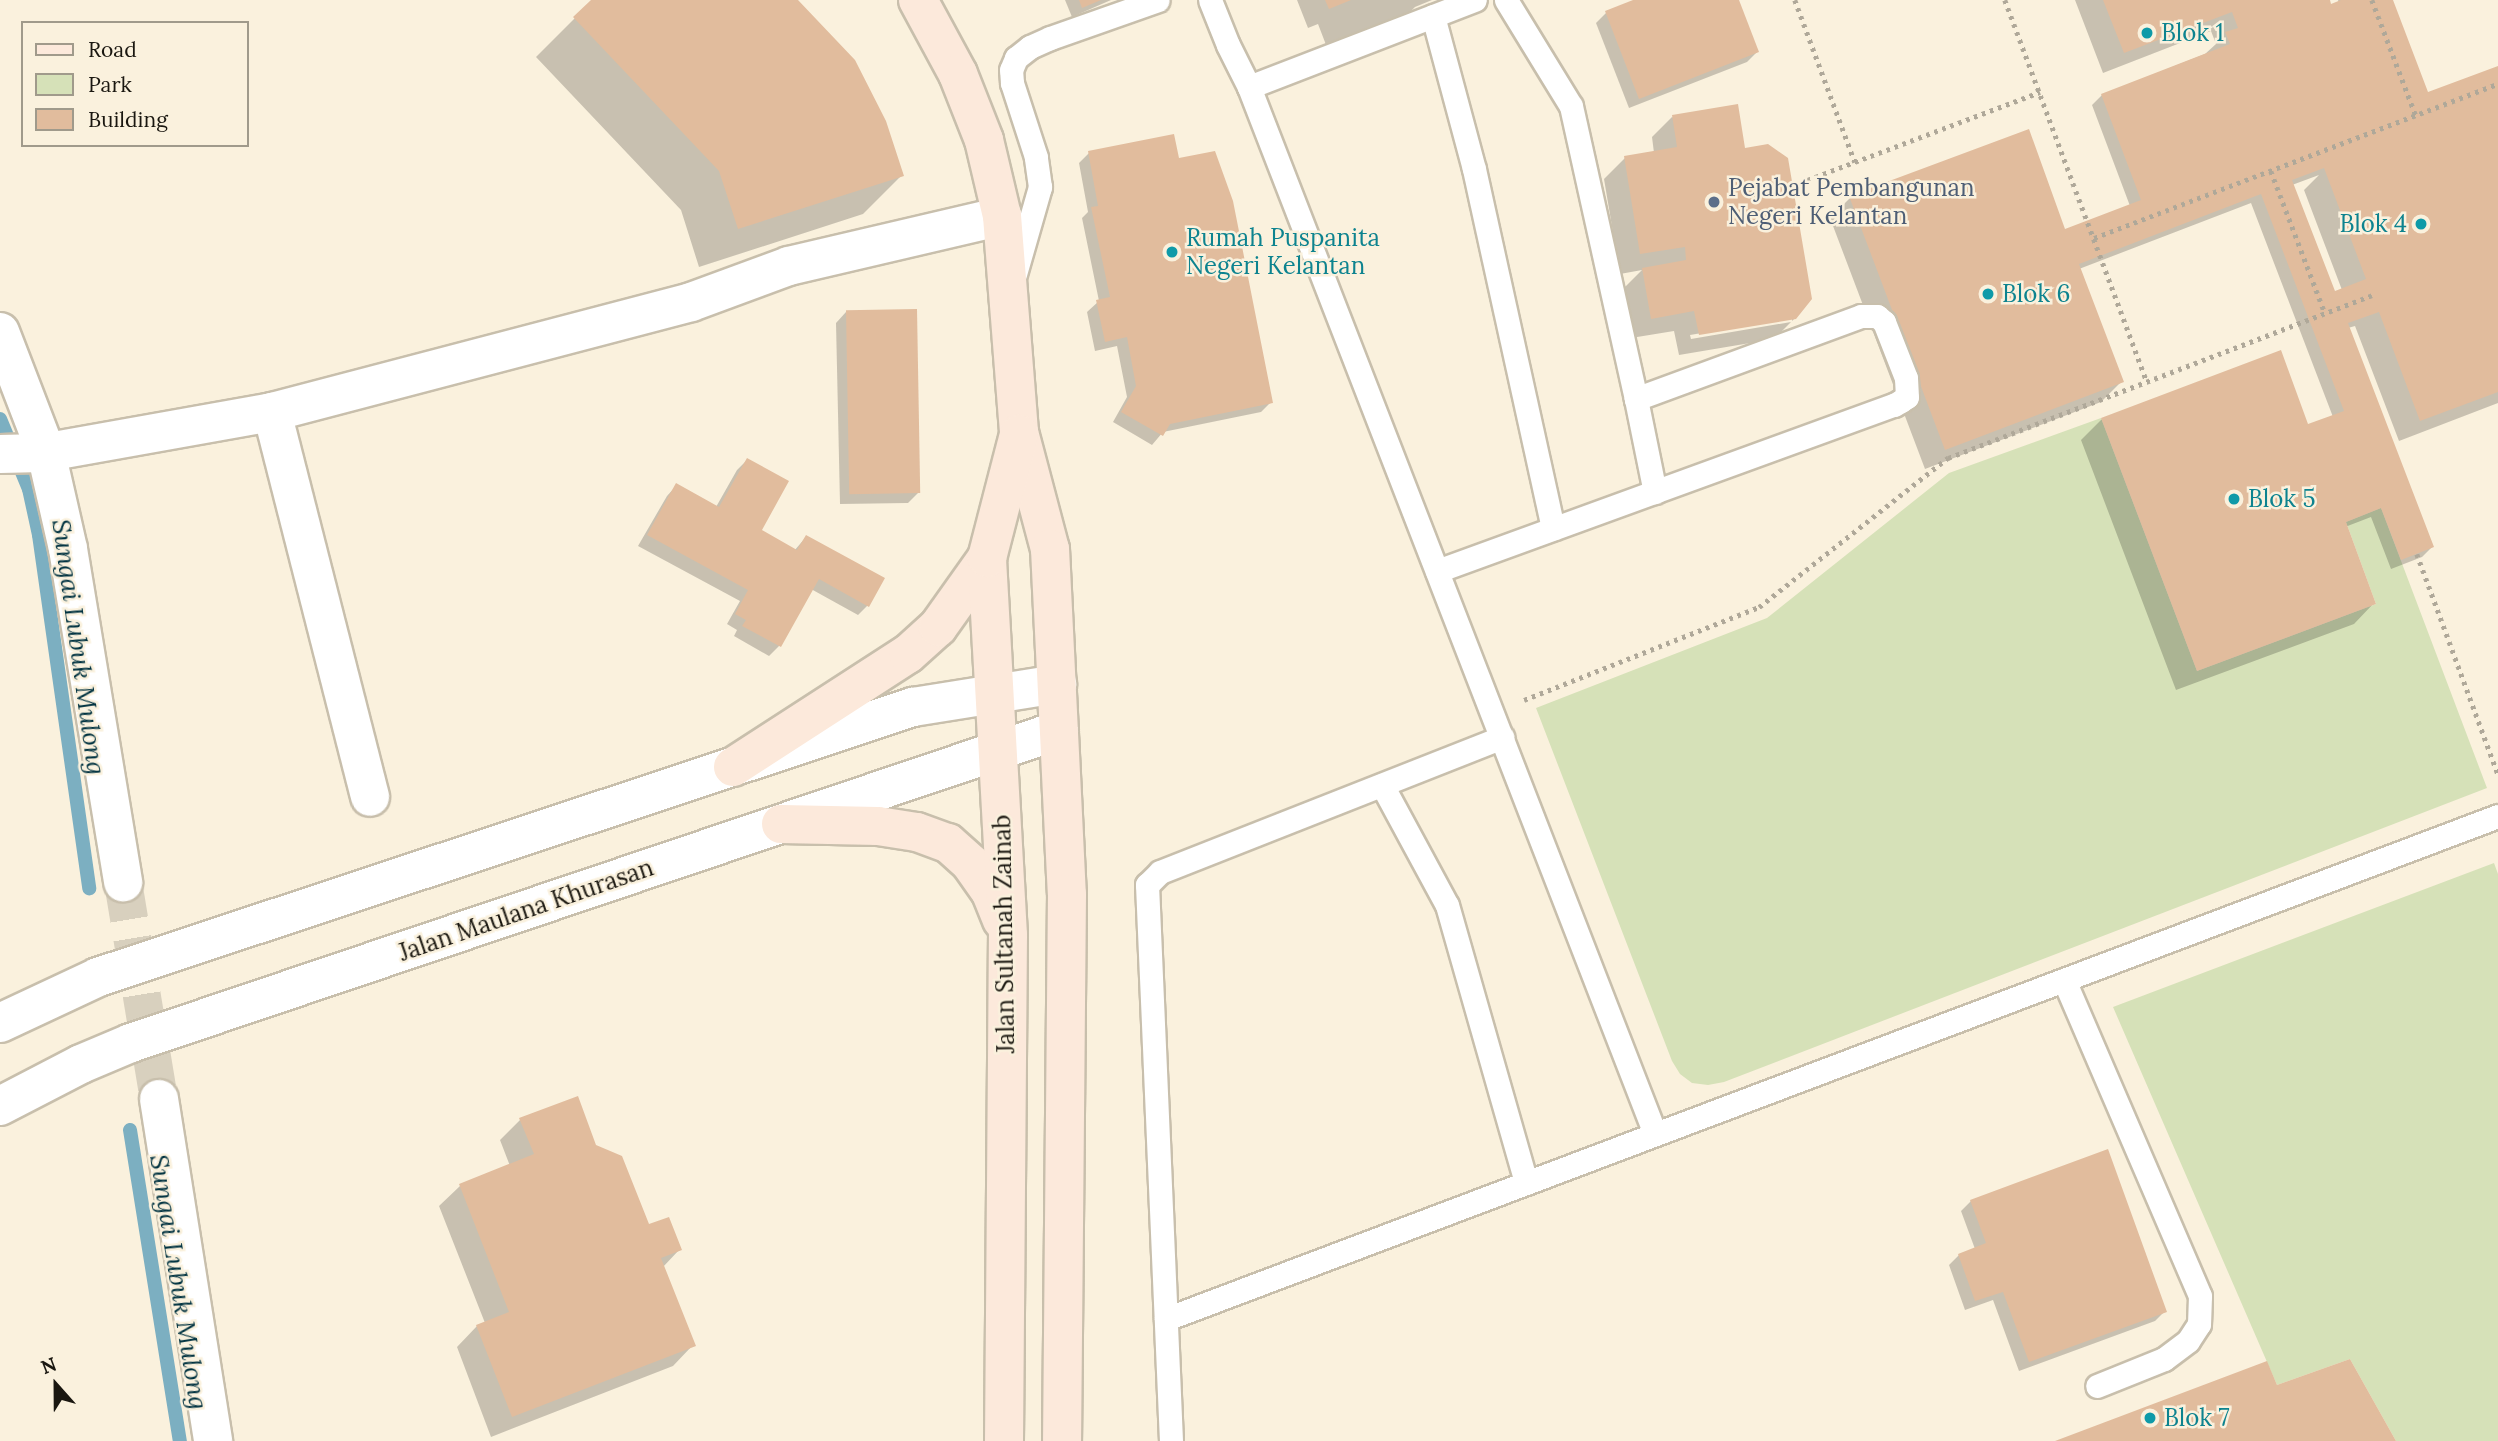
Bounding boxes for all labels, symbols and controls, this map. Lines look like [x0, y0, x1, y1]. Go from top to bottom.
place label: Blok 1 [2161, 19, 2224, 47]
legend [21, 21, 248, 147]
marker: Blok 1 [2139, 25, 2155, 41]
text: Road [88, 36, 137, 63]
text: Park [88, 71, 132, 98]
text: Building [88, 106, 168, 133]
place label: Pejabat Pembangunan Negeri Kelantan [1728, 174, 1975, 230]
marker: Pejabat Pembangunan Negeri Kelantan [1706, 194, 1722, 210]
place label: Blok 4 [2340, 210, 2407, 238]
marker: Blok 4 [2413, 216, 2429, 232]
place label: Rumah Puspanita Negeri Kelantan [1186, 224, 1380, 280]
marker: Rumah Puspanita Negeri Kelantan [1164, 244, 1180, 260]
place label: Blok 6 [2002, 280, 2070, 308]
marker: Blok 6 [1980, 286, 1996, 302]
place label: Blok 5 [2248, 485, 2316, 513]
marker: Blok 5 [2226, 491, 2242, 507]
water label: Sungai Lubuk Mulong [46, 517, 112, 777]
street label: Jalan Sultanah Zainab [988, 814, 1020, 1054]
street label: Jalan Maulana Khurasan [395, 853, 657, 967]
water label: Sungai Lubuk Mulong [143, 1152, 215, 1412]
north arrow [21, 1350, 91, 1420]
text: N [37, 1352, 60, 1379]
place label: Blok 7 [2164, 1404, 2230, 1432]
marker: Blok 7 [2142, 1410, 2158, 1426]

